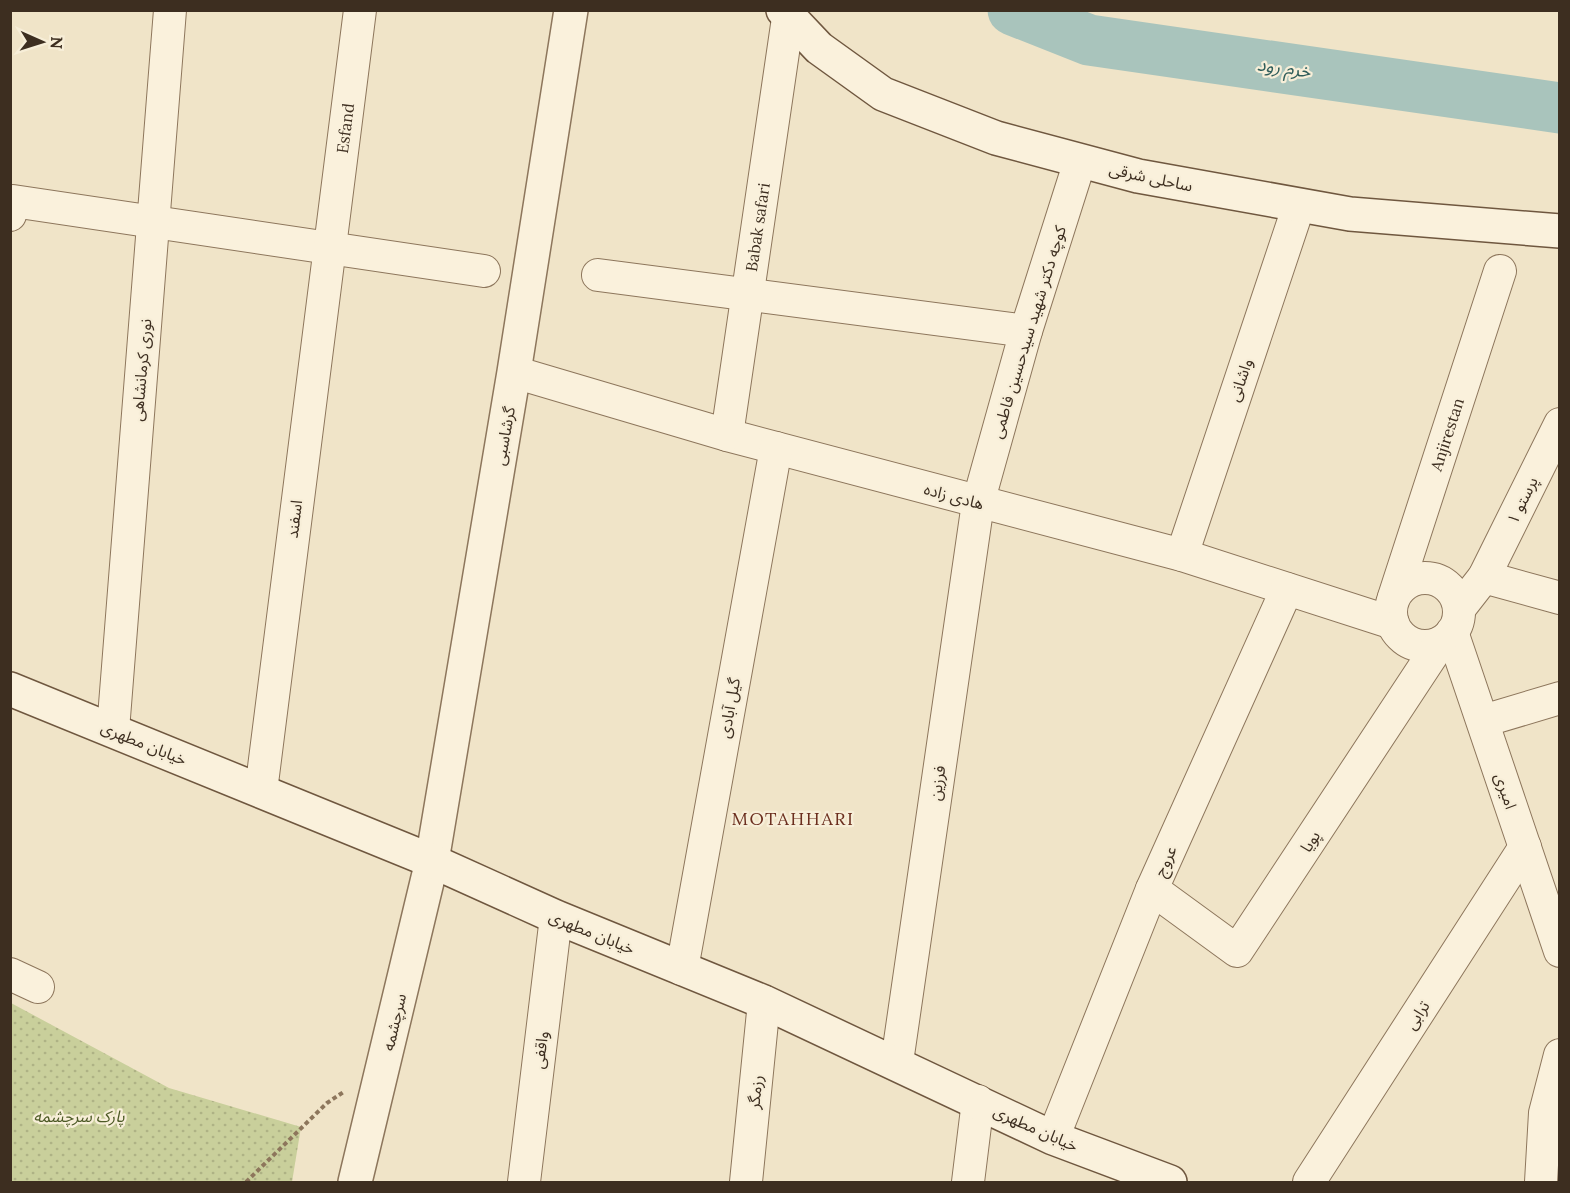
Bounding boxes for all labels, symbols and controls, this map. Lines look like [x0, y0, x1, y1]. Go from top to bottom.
north arrow [12, 12, 72, 72]
text: N [47, 36, 67, 49]
water label: خرم رود [1255, 52, 1313, 86]
street label: Esfand [332, 102, 358, 155]
street label: ساحلی شرقی [1107, 158, 1195, 196]
street label: Babak safari [741, 182, 774, 273]
street label: کوچه دکتر شهید سیدحسین فاطمی [986, 223, 1071, 441]
street label: نوری کرمانشاهی [127, 318, 155, 422]
street label: واشانی [1223, 356, 1257, 404]
street label: Anjirestan [1425, 395, 1468, 474]
street label: گرشاسبی [489, 405, 519, 467]
street label: پرستو ۱ [1502, 473, 1543, 527]
street label: هادی زاده [922, 478, 986, 514]
street label: اسفند [282, 499, 306, 539]
street label: گیل آبادی [714, 676, 744, 740]
street label: خیابان مطهری [98, 717, 190, 769]
street label: فرزین [925, 764, 949, 802]
street label: امیری [1491, 770, 1521, 812]
district label: MOTAHHARI [731, 807, 855, 830]
street label: پویا [1296, 826, 1325, 856]
street label: عروج [1149, 842, 1183, 881]
street label: خیابان مطهری [546, 906, 638, 958]
street label: سرچشمه [378, 991, 411, 1053]
street label: ترابی [1400, 996, 1434, 1033]
street label: واقفی [528, 1030, 552, 1070]
street label: رزمگر [743, 1074, 767, 1111]
street label: خیابان مطهری [991, 1100, 1081, 1156]
park label: پارک سرچشمه [33, 1106, 125, 1127]

